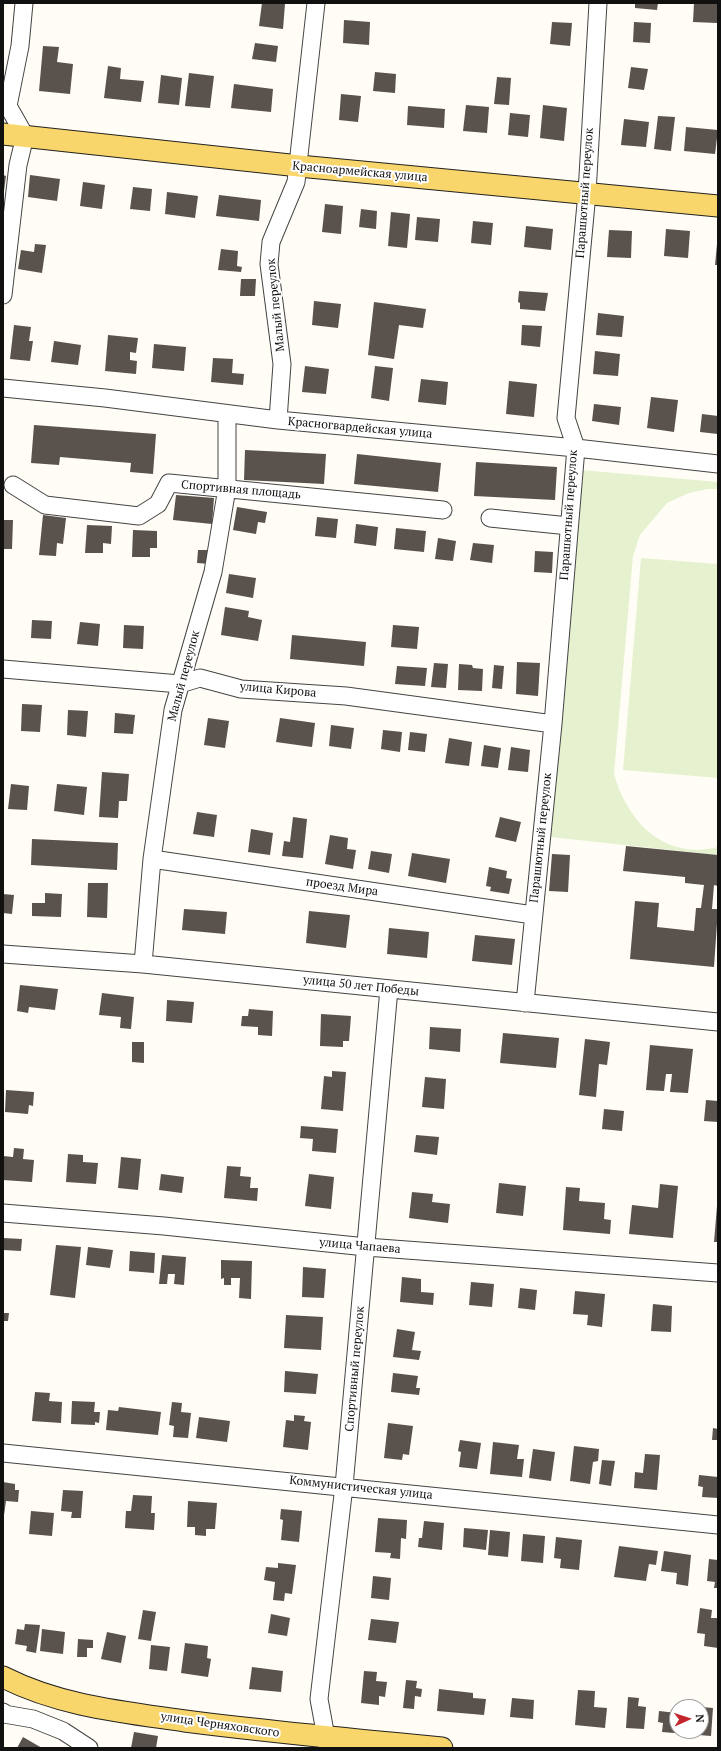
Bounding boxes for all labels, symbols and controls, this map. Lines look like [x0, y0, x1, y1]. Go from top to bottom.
street label: Парашютный переулок [573, 127, 597, 259]
street label: Красноармейская улица [292, 159, 428, 185]
street label: Малый переулок [264, 258, 288, 352]
street label: Красногвардейская улица [287, 415, 433, 441]
street label: Парашютный переулок [557, 449, 581, 581]
street label: Спортивная площадь [180, 478, 302, 502]
street label: Малый переулок [165, 629, 203, 723]
street label: улица Кирова [239, 679, 317, 701]
street label: Парашютный переулок [527, 772, 555, 904]
street label: проезд Мира [305, 875, 379, 899]
street label: улица 50 лет Победы [302, 973, 420, 999]
street label: улица Чапаева [319, 1235, 401, 1257]
street label: Спортивный переулок [342, 1306, 368, 1432]
street label: Коммунистическая улица [289, 1473, 433, 1503]
north arrow [669, 1699, 709, 1739]
street label: улица Черняховского [160, 1710, 280, 1740]
text: N [693, 1714, 707, 1723]

